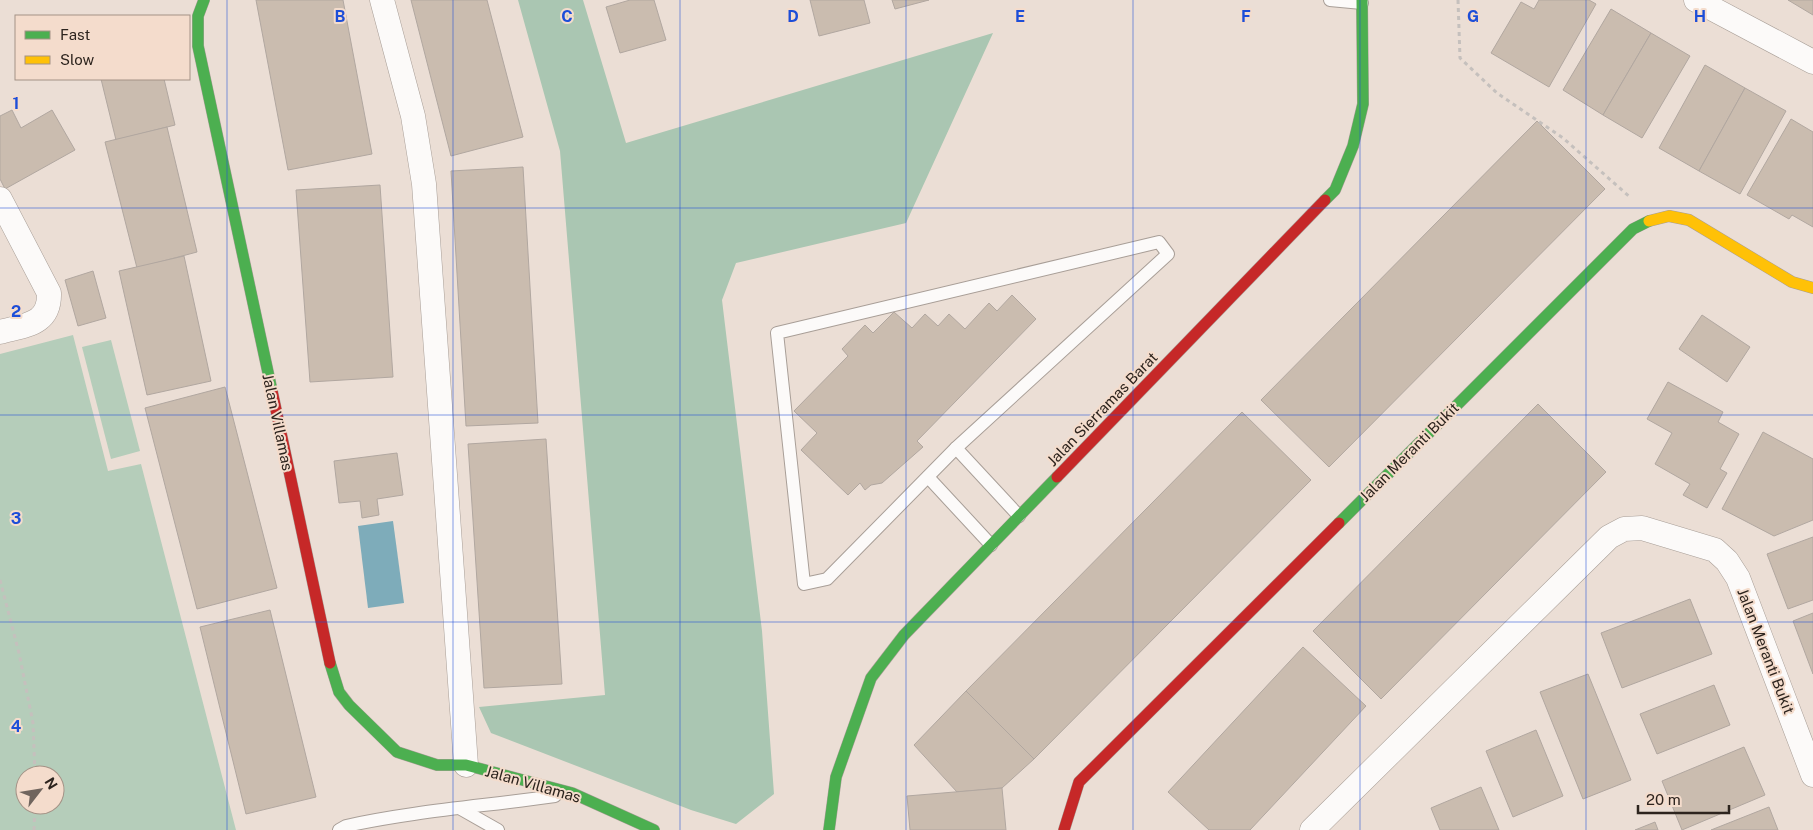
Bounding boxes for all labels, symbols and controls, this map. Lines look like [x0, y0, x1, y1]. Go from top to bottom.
text: B [335, 7, 346, 26]
text: C [561, 7, 573, 26]
text: D [787, 7, 799, 26]
text: E [1015, 7, 1025, 26]
text: F [1241, 7, 1251, 26]
text: G [1467, 7, 1479, 26]
text: H [1694, 7, 1706, 26]
legend [15, 15, 190, 80]
text: Fast [60, 26, 90, 43]
text: Slow [60, 51, 95, 68]
text: 1 [13, 94, 19, 113]
text: 2 [11, 302, 21, 321]
street label: Jalan Sierramas Barat [1043, 349, 1161, 469]
street label: Jalan Villamas [259, 372, 297, 472]
street label: Jalan Meranti Bukit [1356, 399, 1462, 505]
text: 3 [11, 509, 21, 528]
street label: Jalan Meranti Bukit [1734, 586, 1798, 716]
text: 4 [11, 717, 22, 736]
street label: Jalan Villamas [483, 762, 583, 806]
north arrow [15, 765, 65, 815]
text: N [41, 774, 61, 792]
scale bar [1638, 782, 1729, 814]
text: 20 m [1646, 791, 1681, 808]

